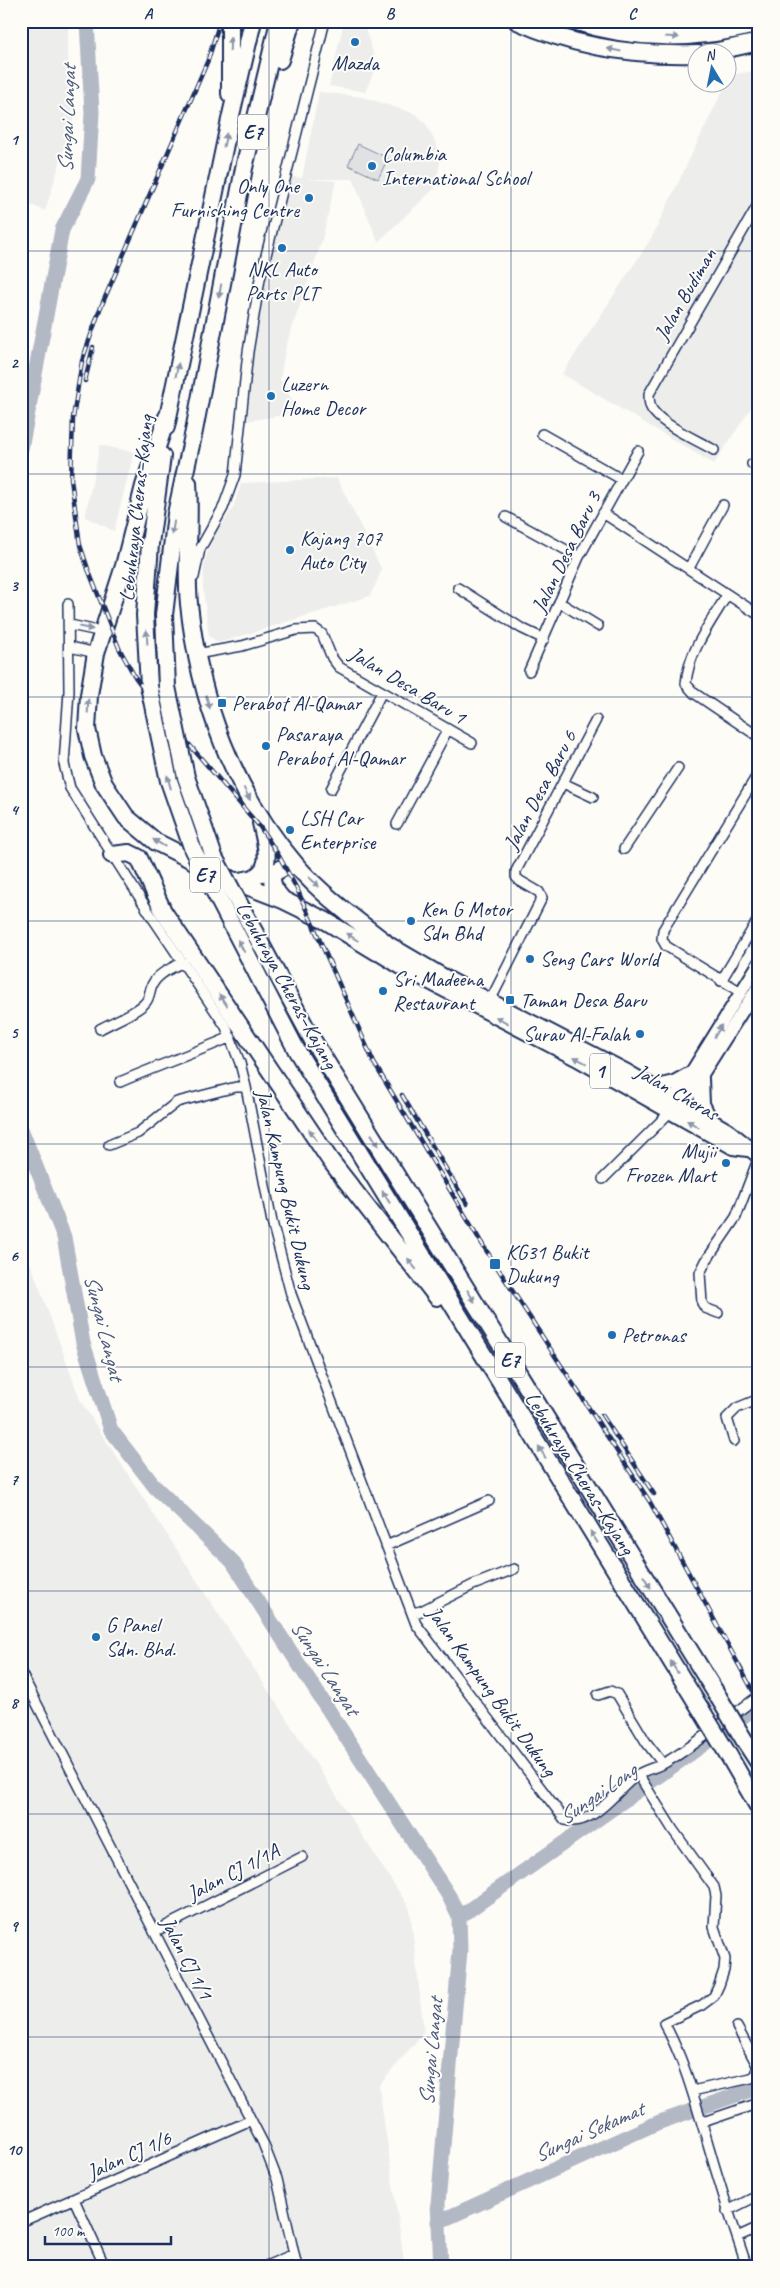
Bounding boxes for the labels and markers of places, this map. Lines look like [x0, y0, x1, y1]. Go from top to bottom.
marker: Mazda [349, 36, 361, 48]
place label: Mazda [331, 50, 380, 76]
place label: Columbia International School [382, 141, 533, 191]
marker: Columbia International School [366, 160, 378, 172]
place label: Only One Furnishing Centre [171, 173, 301, 223]
marker: Only One Furnishing Centre [303, 192, 315, 204]
marker: NKL Auto Parts PLT [276, 242, 288, 254]
place label: NKL Auto Parts PLT [246, 256, 322, 306]
place label: Luzern Home Decor [281, 371, 367, 421]
marker: Luzern Home Decor [265, 390, 277, 402]
place label: Kajang 707 Auto City [300, 525, 383, 575]
marker: Kajang 707 Auto City [284, 544, 296, 556]
place label: Perabot Al-Qamar [232, 690, 363, 716]
marker: Perabot Al-Qamar [216, 697, 228, 709]
place label: Pasaraya Perabot Al-Qamar [276, 721, 407, 771]
marker: Pasaraya Perabot Al-Qamar [260, 740, 272, 752]
place label: LSH Car Enterprise [300, 805, 376, 855]
marker: LSH Car Enterprise [284, 824, 296, 836]
place label: Ken G Motor Sdn Bhd [421, 896, 513, 946]
marker: Ken G Motor Sdn Bhd [405, 915, 417, 927]
place label: Seng Cars World [540, 946, 663, 972]
marker: Seng Cars World [524, 953, 536, 965]
place label: Sri Madeena Restaurant [393, 966, 485, 1016]
marker: Sri Madeena Restaurant [377, 985, 389, 997]
place label: Taman Desa Baru [520, 987, 648, 1013]
marker: Taman Desa Baru [504, 994, 516, 1006]
place label: Surau Al-Falah [523, 1021, 631, 1047]
marker: Surau Al-Falah [634, 1028, 646, 1040]
place label: Mujii Frozen Mart [625, 1138, 719, 1188]
marker: Mujii Frozen Mart [720, 1157, 732, 1169]
place label: KG31 Bukit Dukung [506, 1239, 590, 1289]
marker: KG31 Bukit Dukung [488, 1257, 502, 1271]
place label: Petronas [622, 1322, 687, 1348]
marker: Petronas [606, 1329, 618, 1341]
place label: G Panel Sdn. Bhd. [106, 1612, 177, 1662]
marker: G Panel Sdn. Bhd. [90, 1631, 102, 1643]

